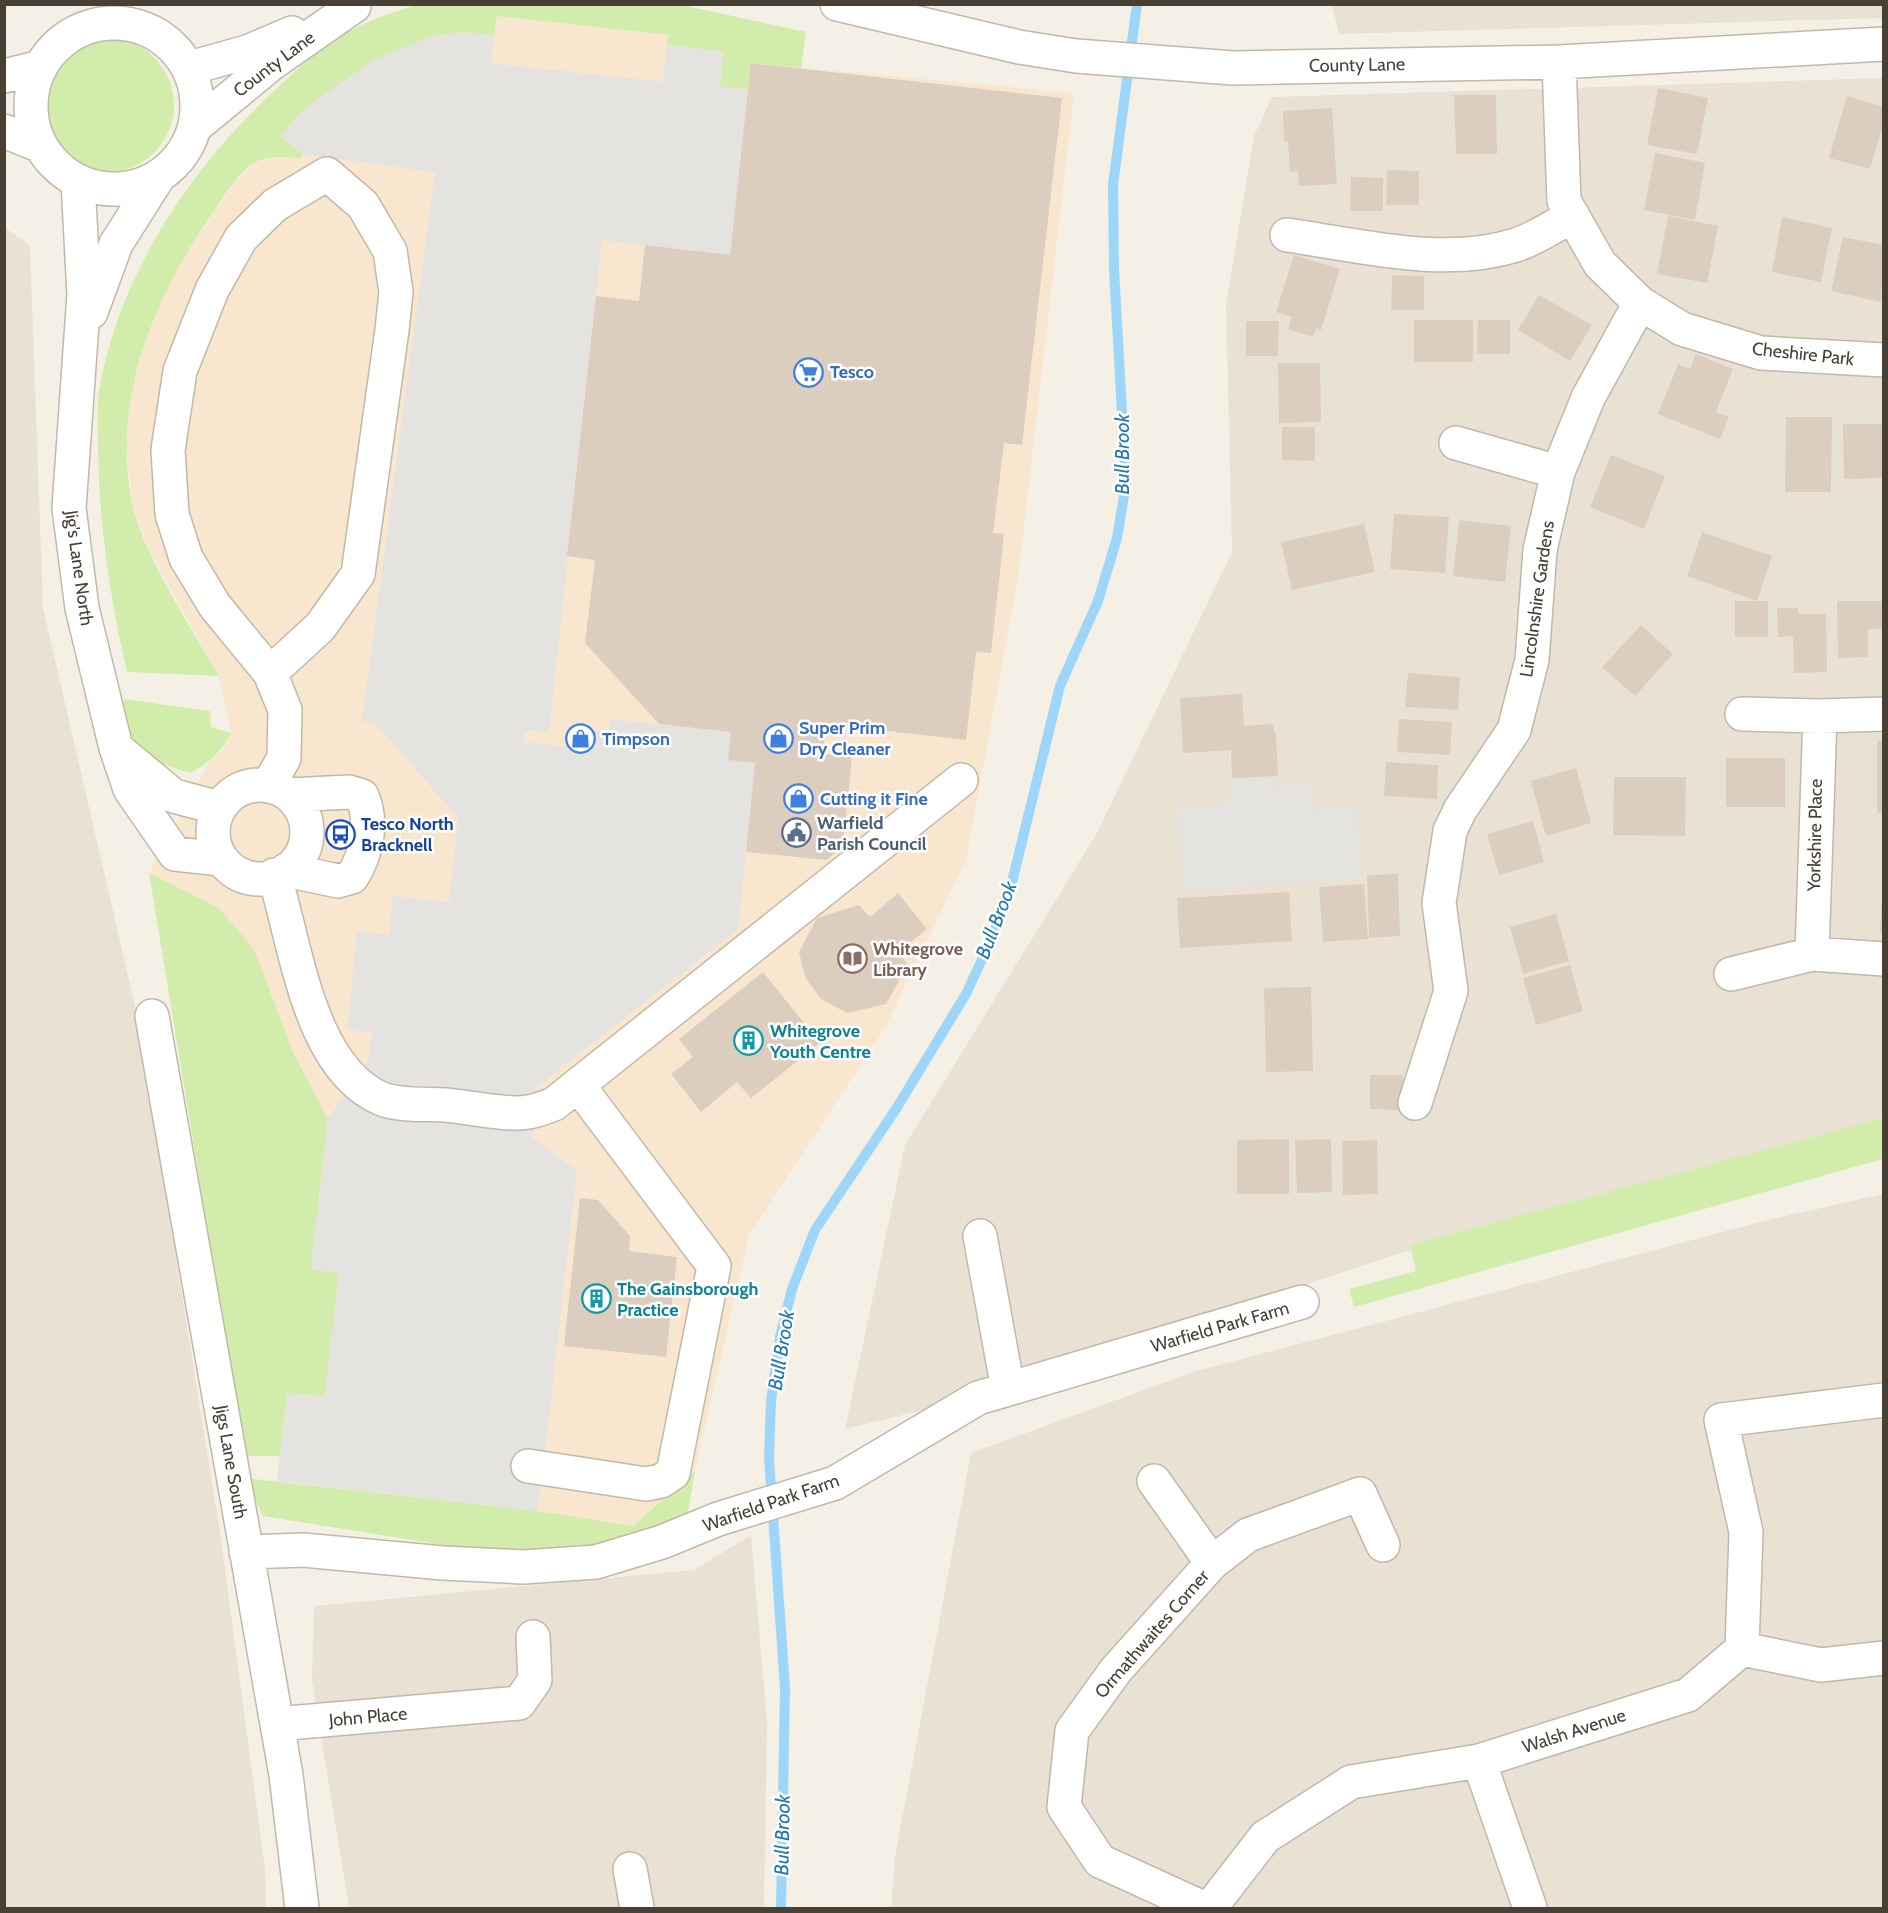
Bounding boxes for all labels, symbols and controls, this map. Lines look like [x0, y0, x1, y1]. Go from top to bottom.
street label: County Lane [229, 26, 319, 102]
street label: County Lane [1309, 53, 1405, 77]
street label: Cheshire Park [1751, 338, 1856, 370]
supermarket icon: Tesco [793, 356, 825, 388]
place label: Tesco [830, 361, 874, 383]
water label: Bull Brook [1110, 412, 1134, 494]
street label: Jig's Lane North [60, 508, 98, 627]
street label: Lincolnshire Gardens [1515, 519, 1559, 679]
place label: Super Prim Dry Cleaner [799, 717, 891, 760]
shop icon: Super Prim Dry Cleaner [762, 722, 794, 754]
shop icon: Timpson [565, 723, 597, 755]
place label: Timpson [602, 728, 670, 750]
street label: Yorkshire Place [1803, 779, 1827, 892]
shop icon: Cutting it Fine [783, 783, 815, 815]
place label: Cutting it Fine [820, 788, 928, 810]
place label: Warfield Parish Council [817, 812, 927, 855]
place label: Tesco North Bracknell [361, 813, 454, 856]
public building icon: Warfield Parish Council [780, 817, 812, 849]
bus stop icon: Tesco North Bracknell [324, 818, 356, 850]
water label: Bull Brook [970, 877, 1022, 962]
place label: Whitegrove Library [873, 938, 963, 981]
library icon: Whitegrove Library [836, 943, 868, 975]
place label: Whitegrove Youth Centre [769, 1020, 871, 1063]
building icon: Whitegrove Youth Centre [733, 1025, 765, 1057]
place label: The Gainsborough Practice [617, 1278, 758, 1321]
building icon: The Gainsborough Practice [580, 1283, 612, 1315]
street label: Warfield Park Farm [1148, 1297, 1292, 1357]
water label: Bull Brook [763, 1307, 799, 1392]
street label: Jigs Lane South [210, 1402, 252, 1521]
street label: Warfield Park Farm [700, 1469, 842, 1537]
street label: Ormathwaites Corner [1090, 1565, 1214, 1703]
street label: John Place [327, 1703, 408, 1731]
street label: Walsh Avenue [1519, 1704, 1629, 1758]
water label: Bull Brook [769, 1793, 795, 1876]

